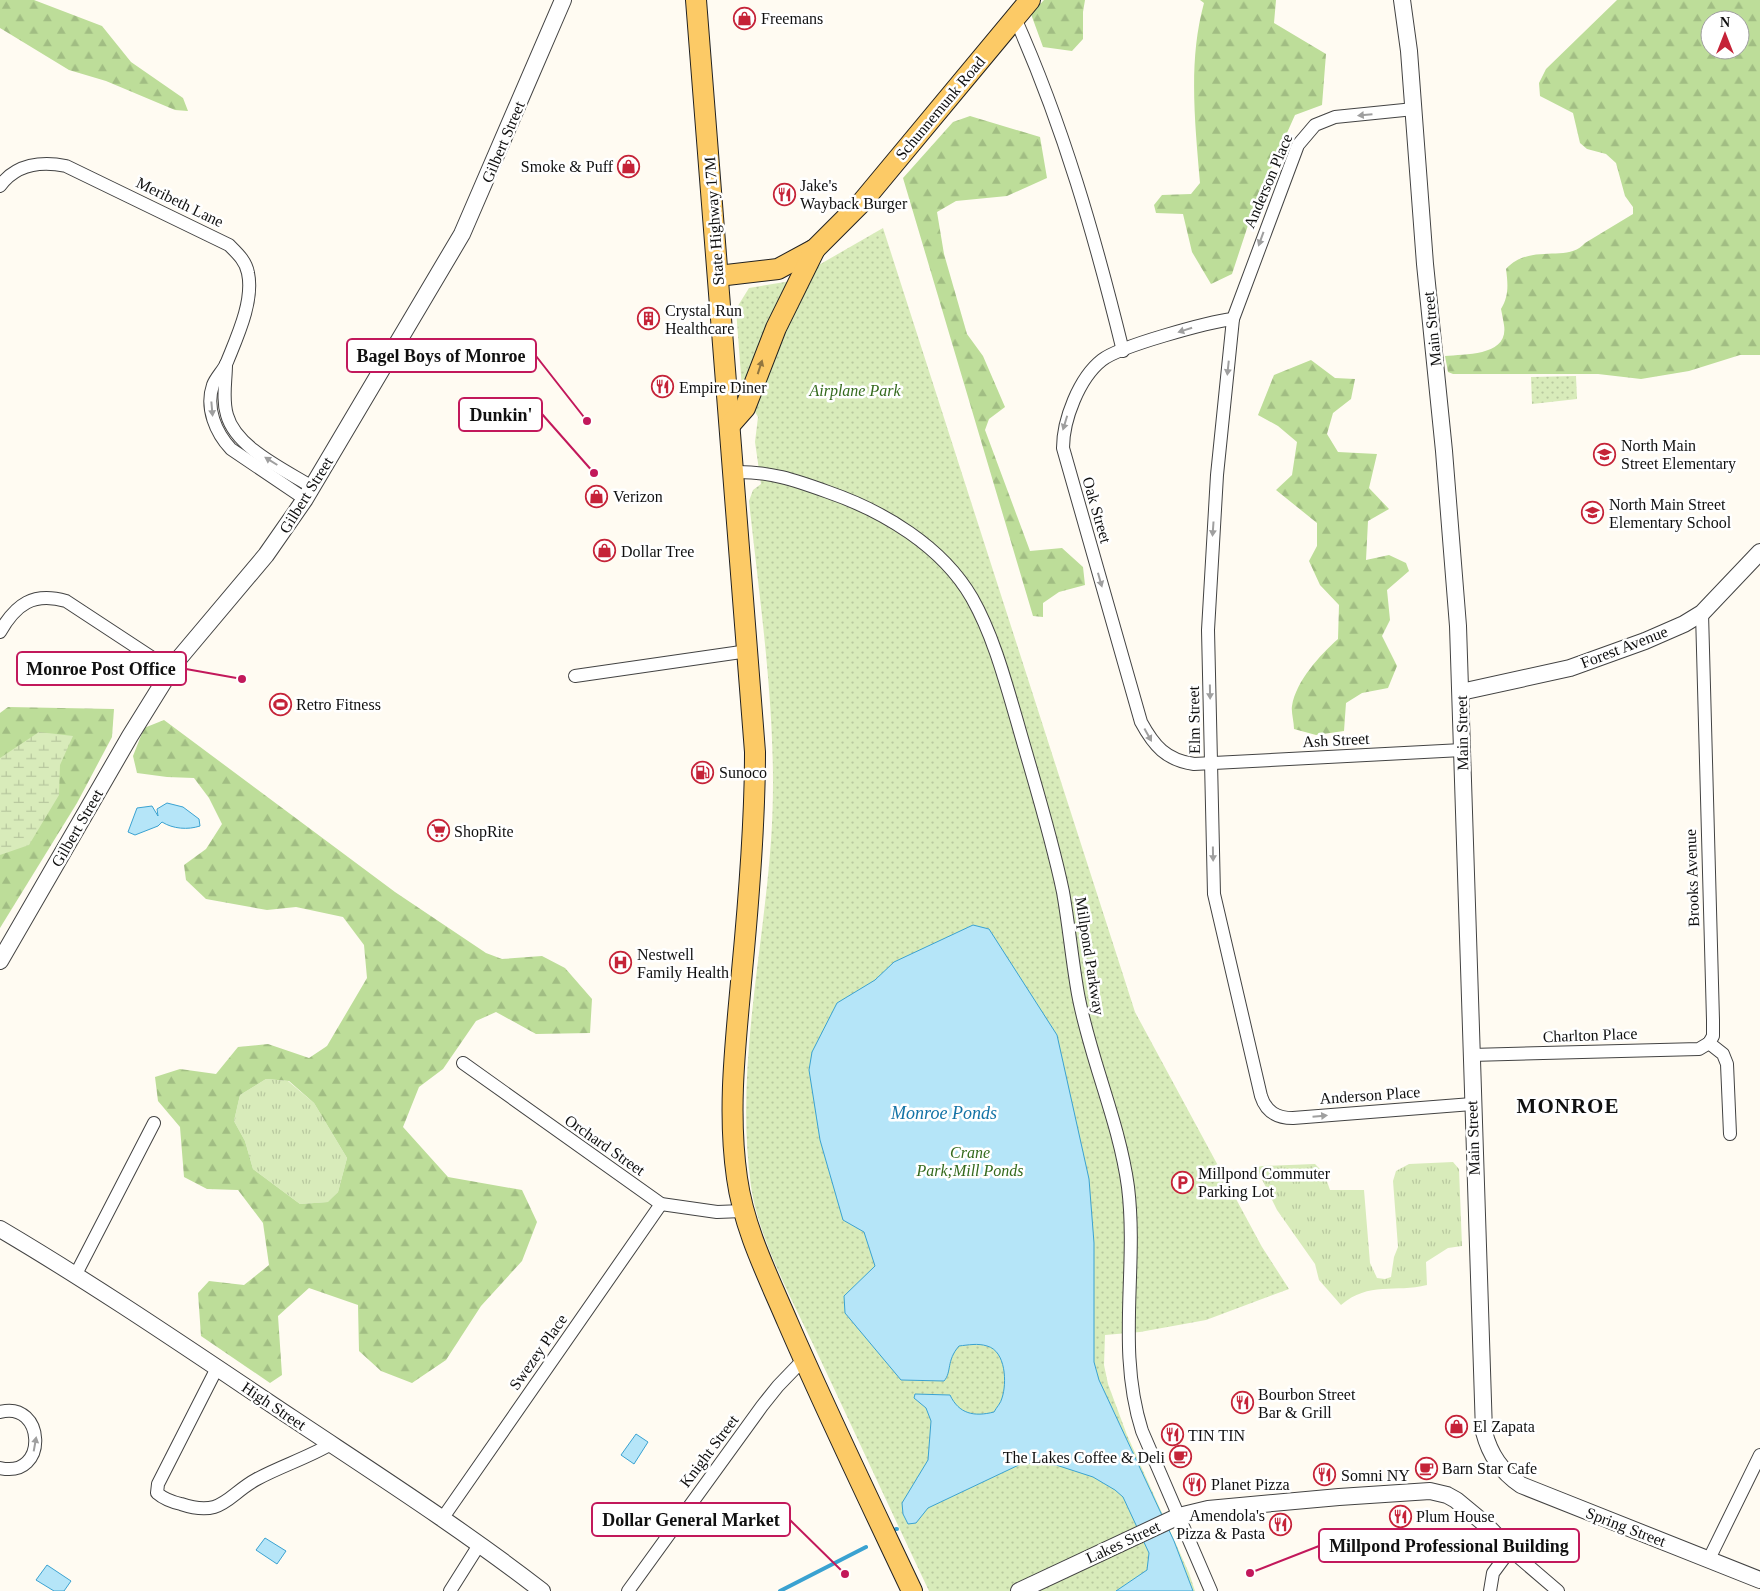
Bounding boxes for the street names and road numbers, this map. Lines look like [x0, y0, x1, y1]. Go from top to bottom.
street label: Schunnemunk Road [892, 53, 988, 163]
street label: Gilbert Street [478, 98, 528, 185]
street label: Anderson Place [1240, 131, 1296, 231]
street label: State Highway 17M [701, 156, 728, 286]
street label: Meribeth Lane [134, 174, 226, 230]
street label: Main Street [1420, 290, 1444, 367]
street label: Gilbert Street [276, 453, 336, 536]
street label: Oak Street [1079, 475, 1115, 546]
street label: Forest Avenue [1578, 623, 1670, 671]
street label: Elm Street [1185, 685, 1203, 754]
street label: Main Street [1453, 695, 1471, 771]
street label: Ash Street [1302, 730, 1370, 750]
street label: Gilbert Street [48, 786, 106, 870]
street label: Brooks Avenue [1682, 829, 1702, 927]
street label: Millpond Parkway [1071, 896, 1108, 1017]
street label: Charlton Place [1542, 1025, 1638, 1045]
street label: Anderson Place [1319, 1083, 1421, 1107]
street label: Main Street [1463, 1100, 1483, 1176]
street label: Orchard Street [562, 1111, 649, 1179]
street label: Swezey Place [506, 1311, 571, 1394]
street label: High Street [238, 1378, 310, 1435]
street label: Knight Street [676, 1411, 743, 1491]
street label: Spring Street [1583, 1504, 1669, 1551]
street label: Lakes Street [1083, 1517, 1163, 1567]

